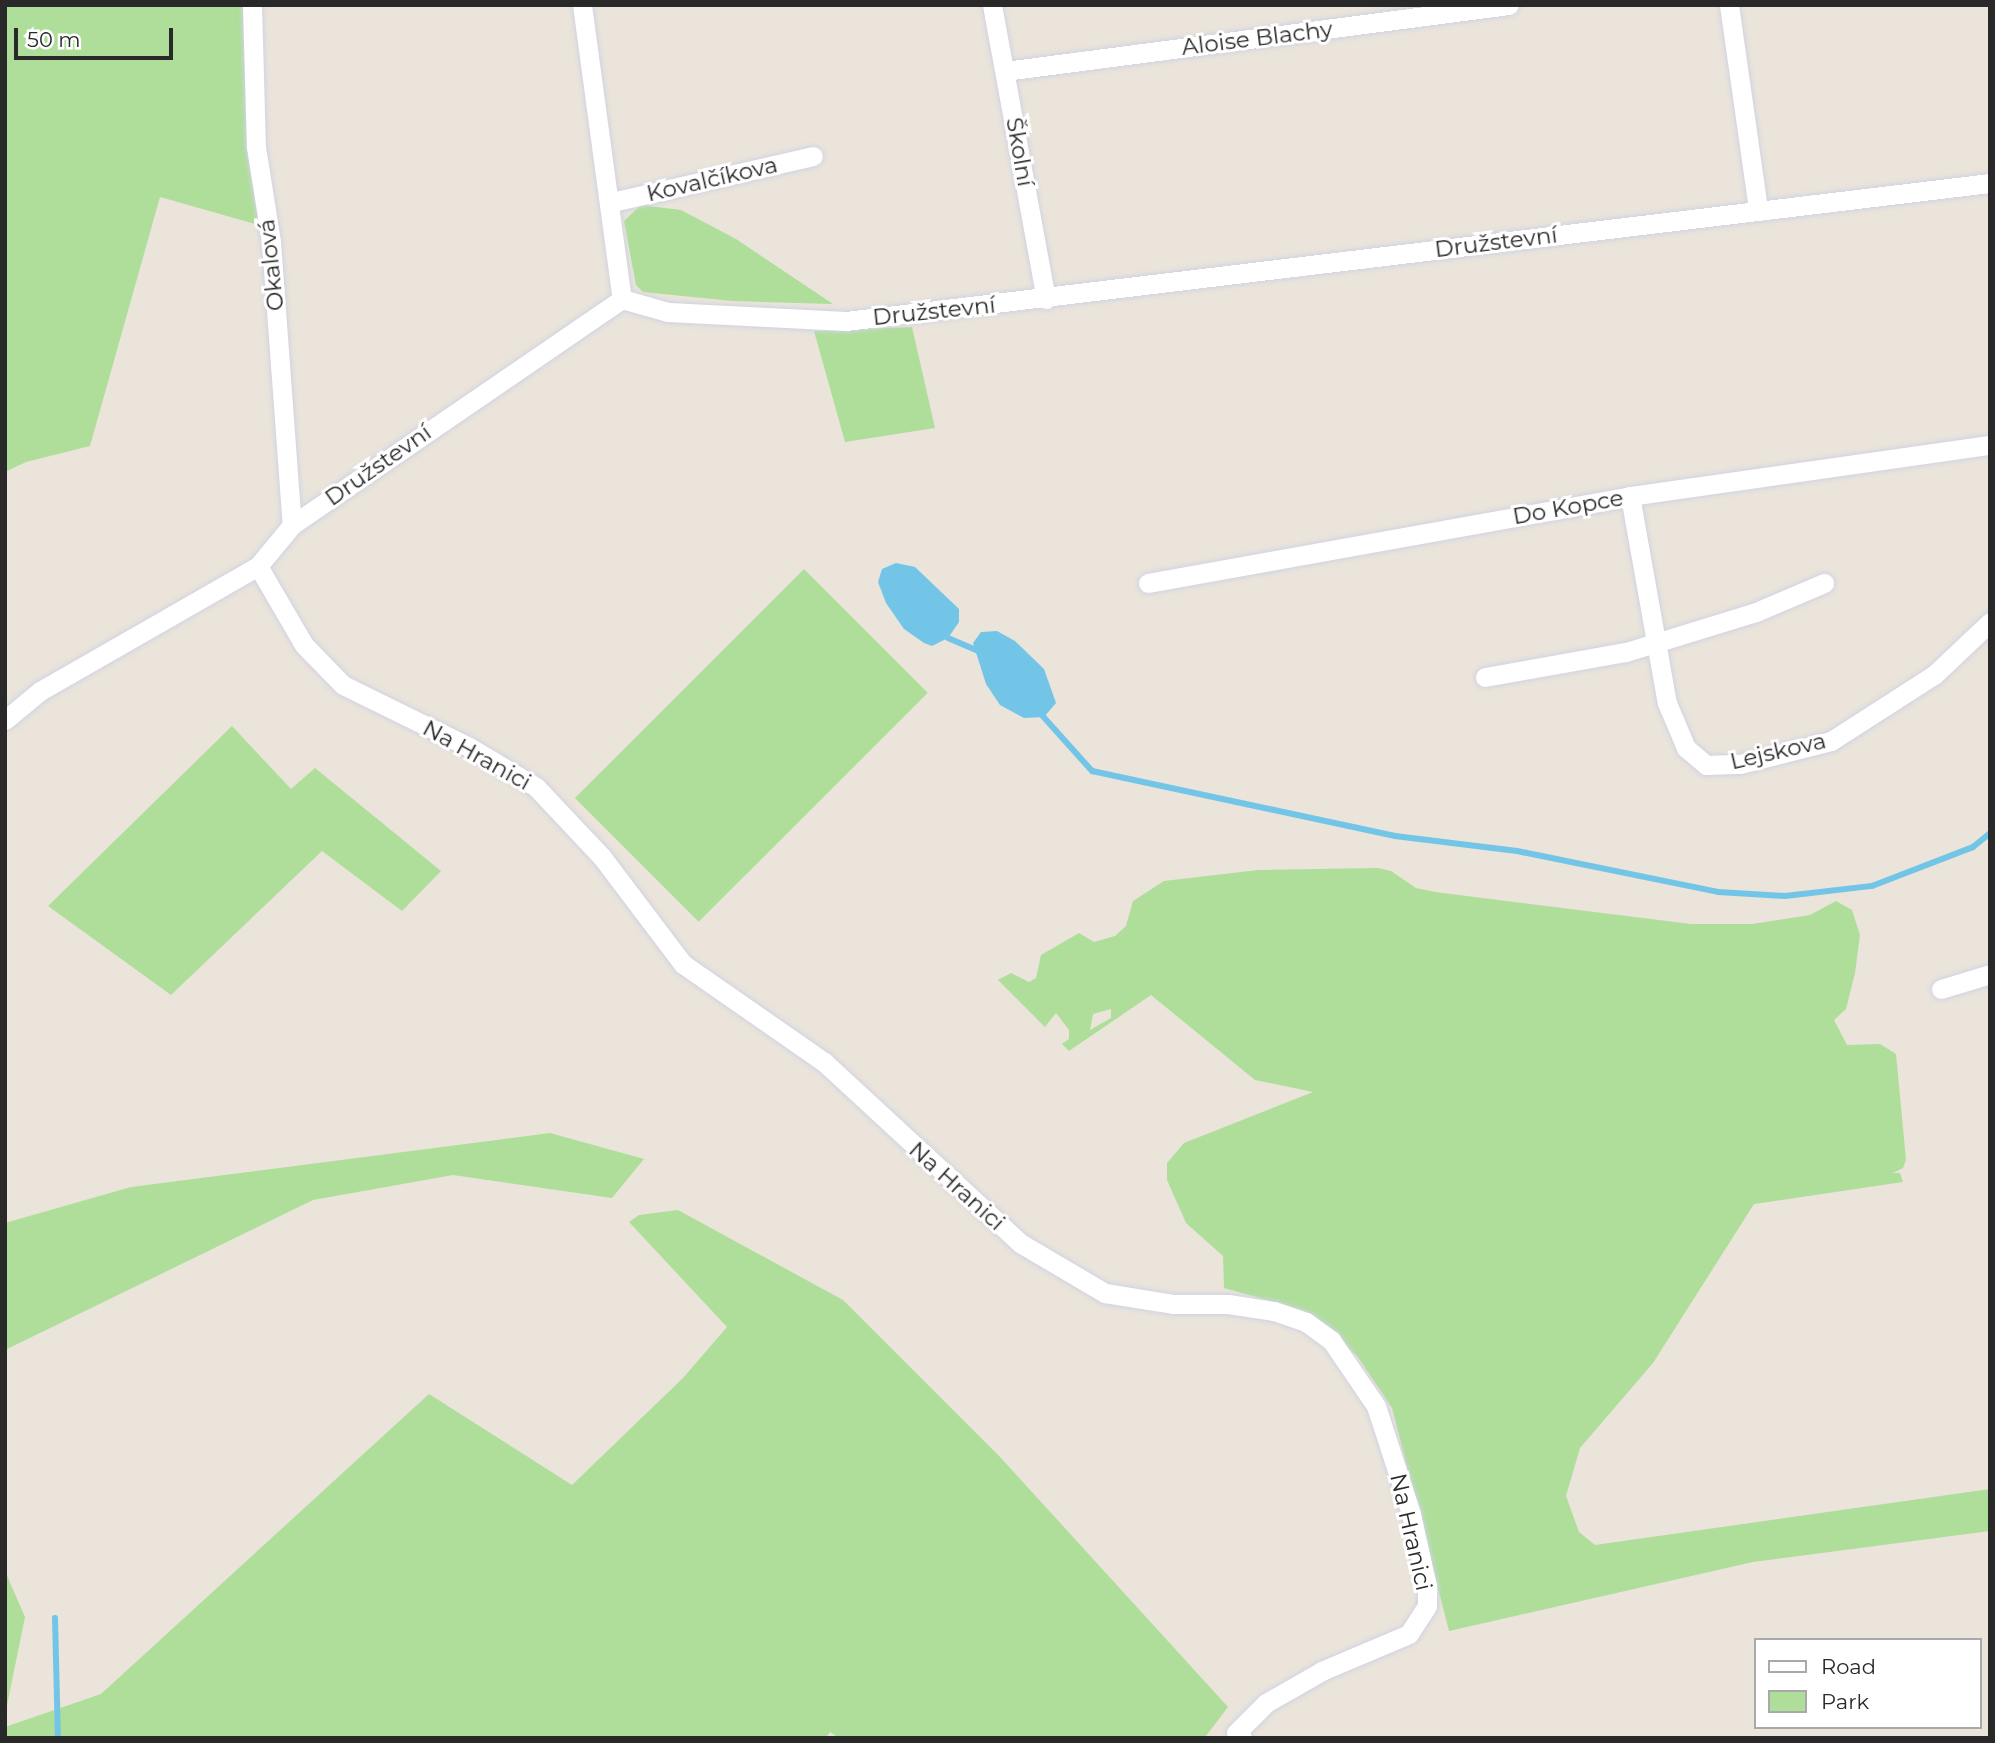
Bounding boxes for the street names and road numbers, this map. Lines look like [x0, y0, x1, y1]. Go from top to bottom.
street label: Aloise Blachy [1180, 15, 1334, 61]
street label: Školní [1000, 115, 1040, 189]
street label: Kovalčíkova [644, 151, 780, 207]
street label: Okalová [252, 218, 290, 312]
street label: Družstevní [1433, 221, 1559, 263]
street label: Družstevní [871, 291, 997, 331]
street label: Družstevní [320, 418, 436, 512]
street label: Do Kopce [1511, 484, 1625, 530]
street label: Na Hranici [418, 714, 536, 796]
street label: Lejskova [1727, 727, 1829, 775]
street label: Na Hranici [903, 1136, 1011, 1236]
street label: Na Hranici [1384, 1471, 1438, 1593]

